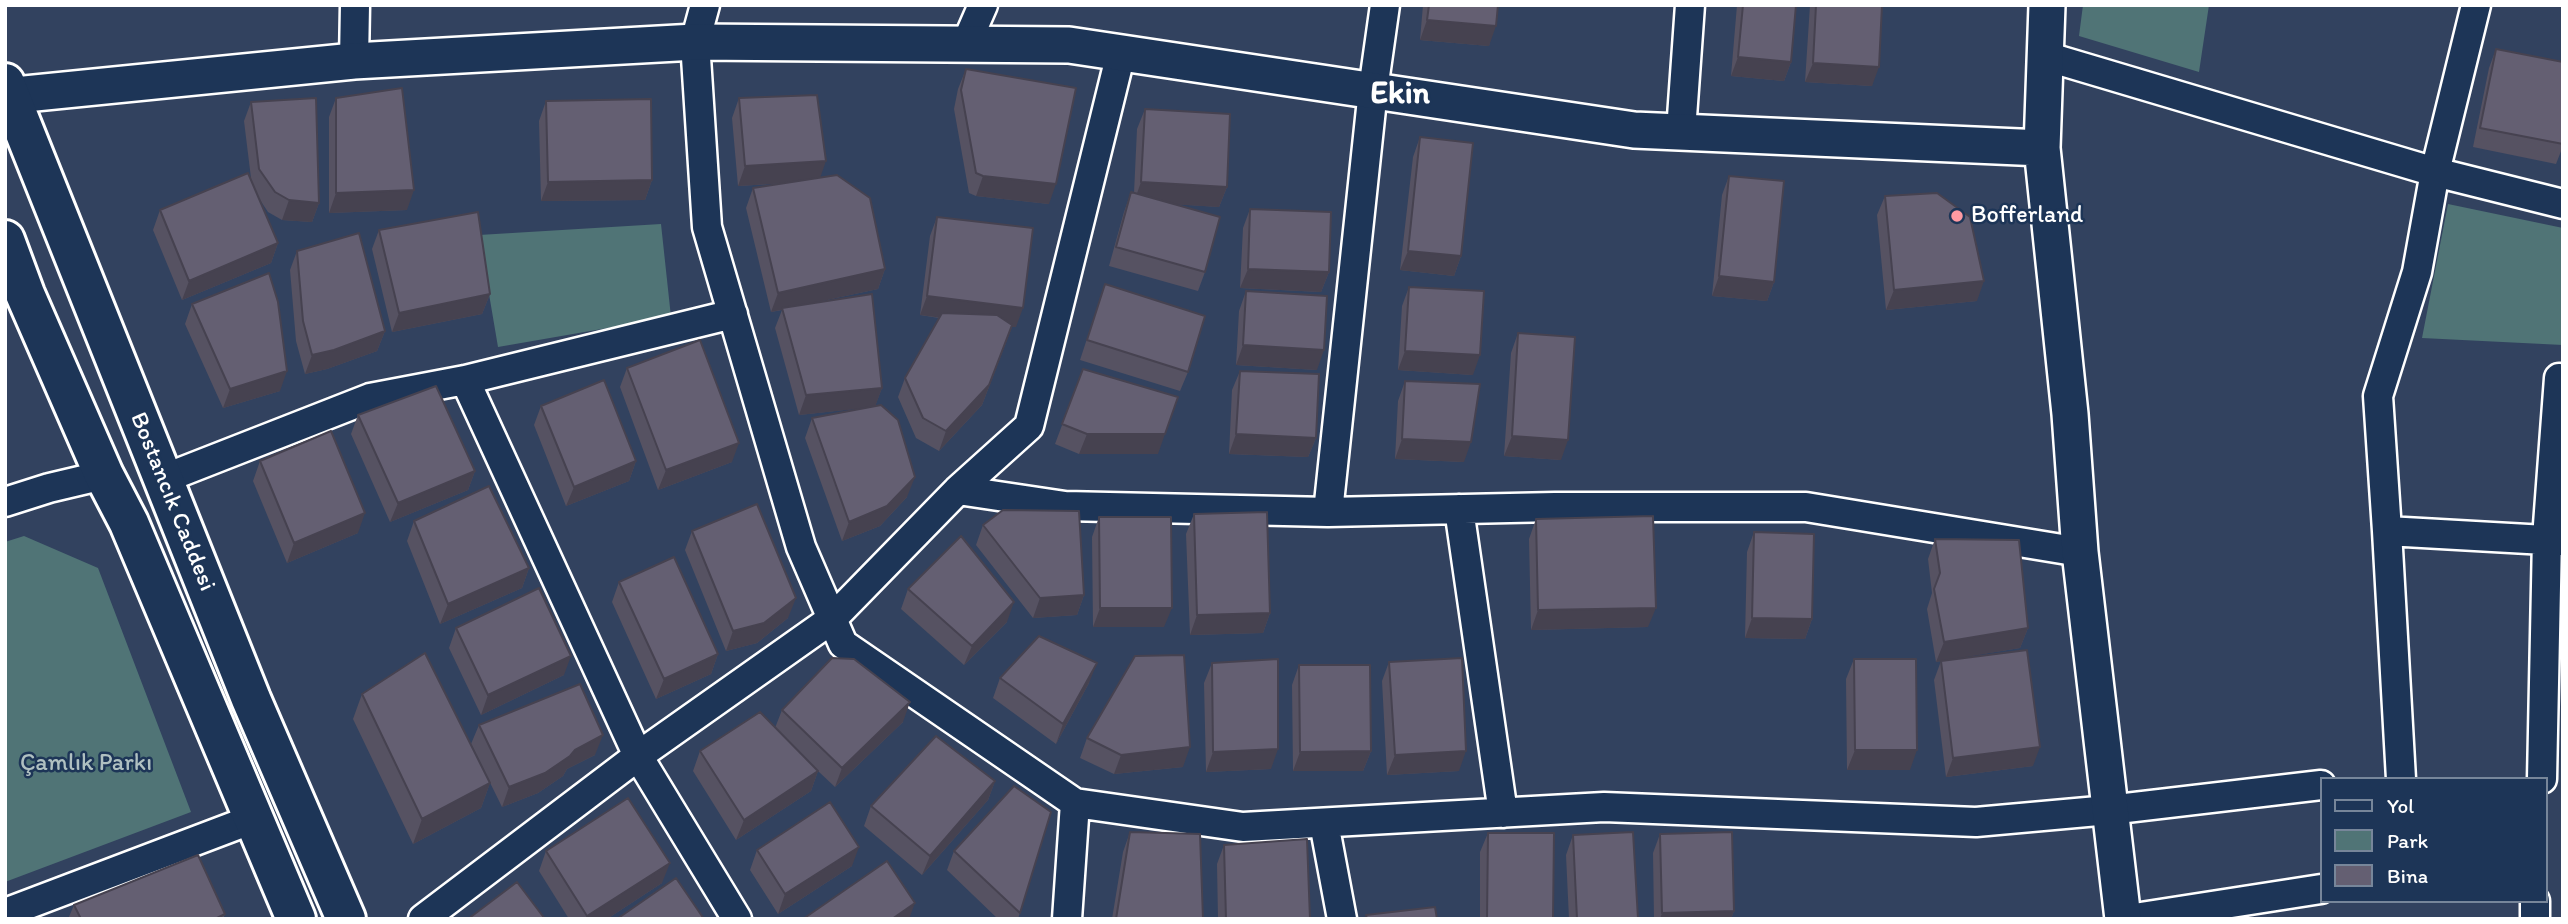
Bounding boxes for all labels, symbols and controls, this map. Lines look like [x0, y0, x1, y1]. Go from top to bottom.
district label: Ekin [1370, 76, 1430, 114]
place label: Bofferland [1971, 202, 2083, 230]
marker: Bofferland [1949, 208, 1965, 224]
street label: Bostancık Caddesi [123, 408, 221, 596]
park label: Çamlık Parkı [20, 750, 152, 778]
legend [2320, 777, 2547, 903]
text: Yol [2387, 793, 2414, 818]
text: Park [2387, 828, 2428, 853]
text: Bina [2387, 863, 2428, 888]

